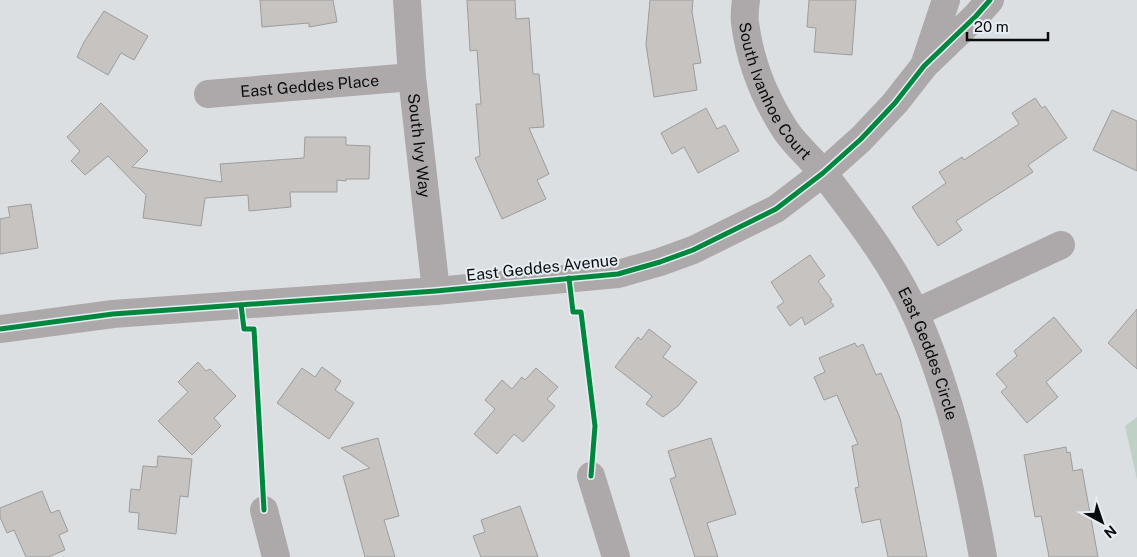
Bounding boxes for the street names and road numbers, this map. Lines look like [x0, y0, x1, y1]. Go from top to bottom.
street label: South Ivanhoe Court [735, 21, 815, 164]
street label: East Geddes Place [240, 71, 380, 101]
street label: South Ivy Way [404, 92, 435, 199]
street label: East Geddes Avenue [465, 250, 619, 285]
street label: East Geddes Circle [894, 284, 961, 422]

